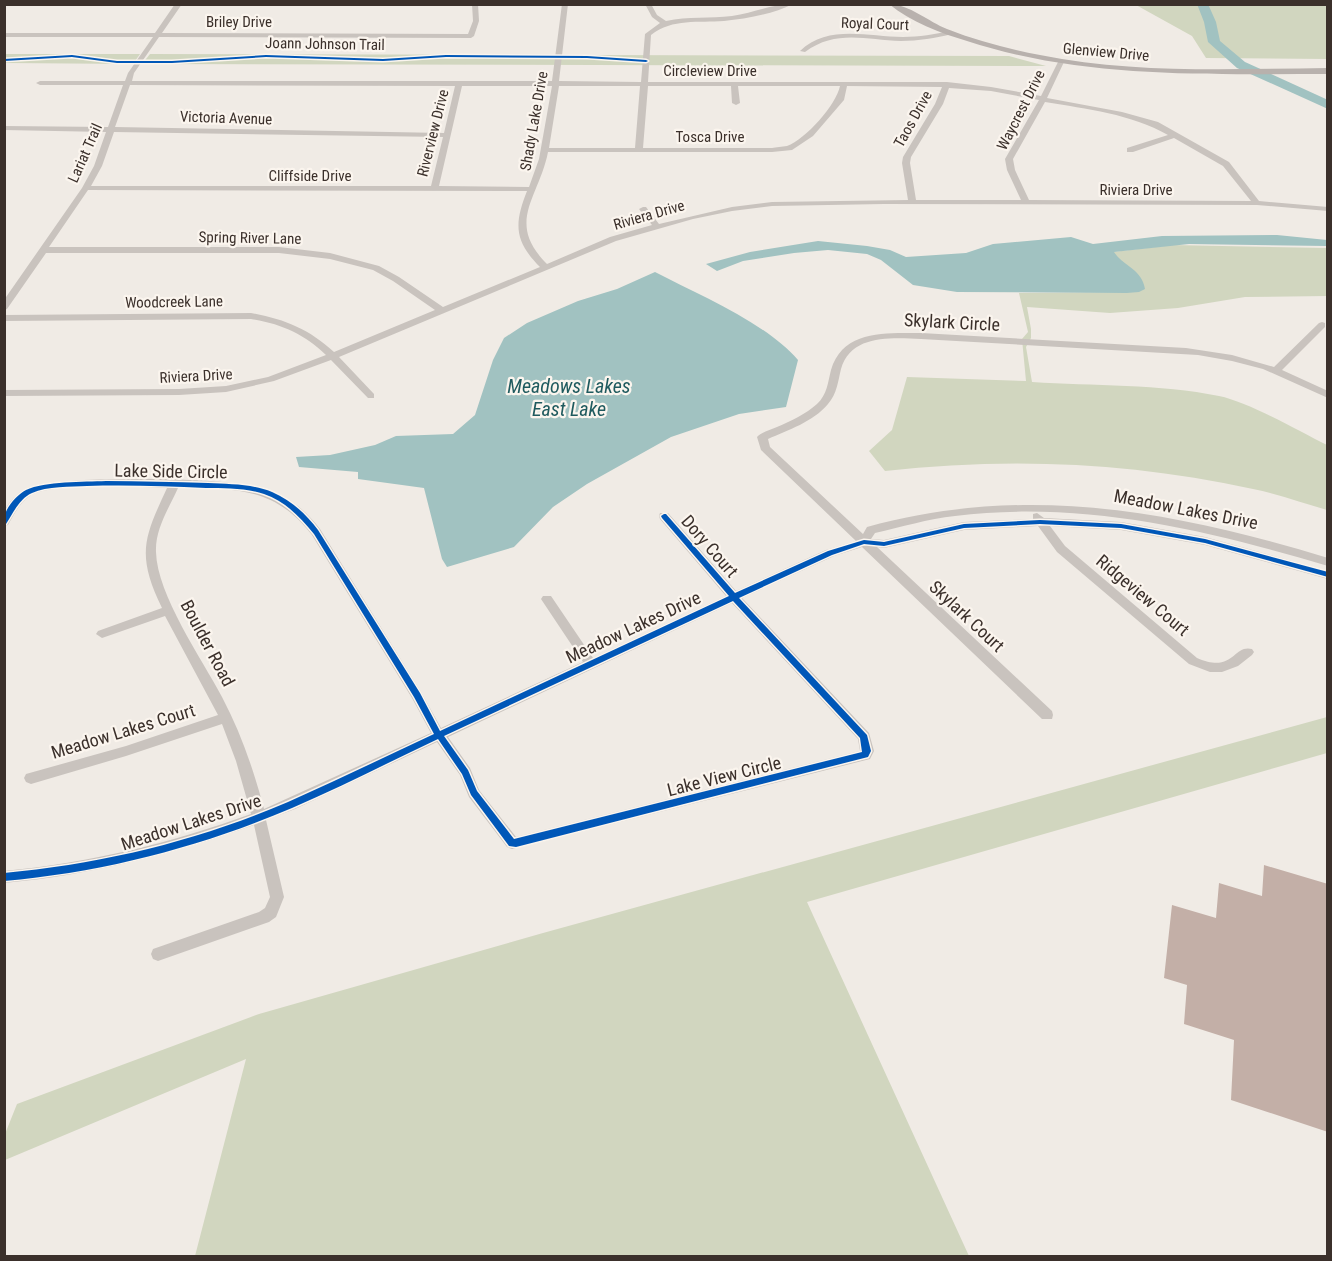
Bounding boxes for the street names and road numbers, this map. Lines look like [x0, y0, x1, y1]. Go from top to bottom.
street label: Briley Drive [206, 13, 272, 31]
street label: Royal Court [841, 14, 909, 34]
street label: Joann Johnson Trail [265, 34, 385, 54]
street label: Glenview Drive [1062, 39, 1150, 65]
street label: Circleview Drive [663, 62, 757, 80]
street label: Waycrest Drive [993, 67, 1049, 153]
street label: Shady Lake Drive [516, 70, 552, 172]
street label: Riverview Drive [413, 87, 453, 179]
street label: Taos Drive [890, 88, 936, 150]
street label: Victoria Avenue [179, 107, 273, 129]
street label: Lariat Trail [64, 121, 106, 185]
street label: Tosca Drive [676, 128, 744, 146]
street label: Cliffside Drive [268, 167, 352, 185]
street label: Riviera Drive [1099, 181, 1173, 199]
street label: Riviera Drive [611, 196, 687, 234]
street label: Spring River Lane [199, 228, 301, 248]
street label: Woodcreek Lane [125, 292, 223, 312]
street label: Skylark Circle [904, 309, 1000, 335]
street label: Riviera Drive [159, 365, 233, 387]
street label: Lake Side Circle [114, 460, 228, 482]
street label: Meadow Lakes Drive [1112, 485, 1260, 533]
street label: Dory Court [677, 511, 743, 581]
street label: Ridgeview Court [1092, 550, 1194, 640]
street label: Skylark Court [925, 576, 1009, 656]
street label: Meadow Lakes Drive [562, 587, 704, 667]
street label: Boulder Road [176, 596, 240, 690]
street label: Meadow Lakes Court [48, 699, 198, 763]
street label: Lake View Circle [665, 752, 783, 800]
street label: Meadow Lakes Drive [118, 789, 264, 855]

